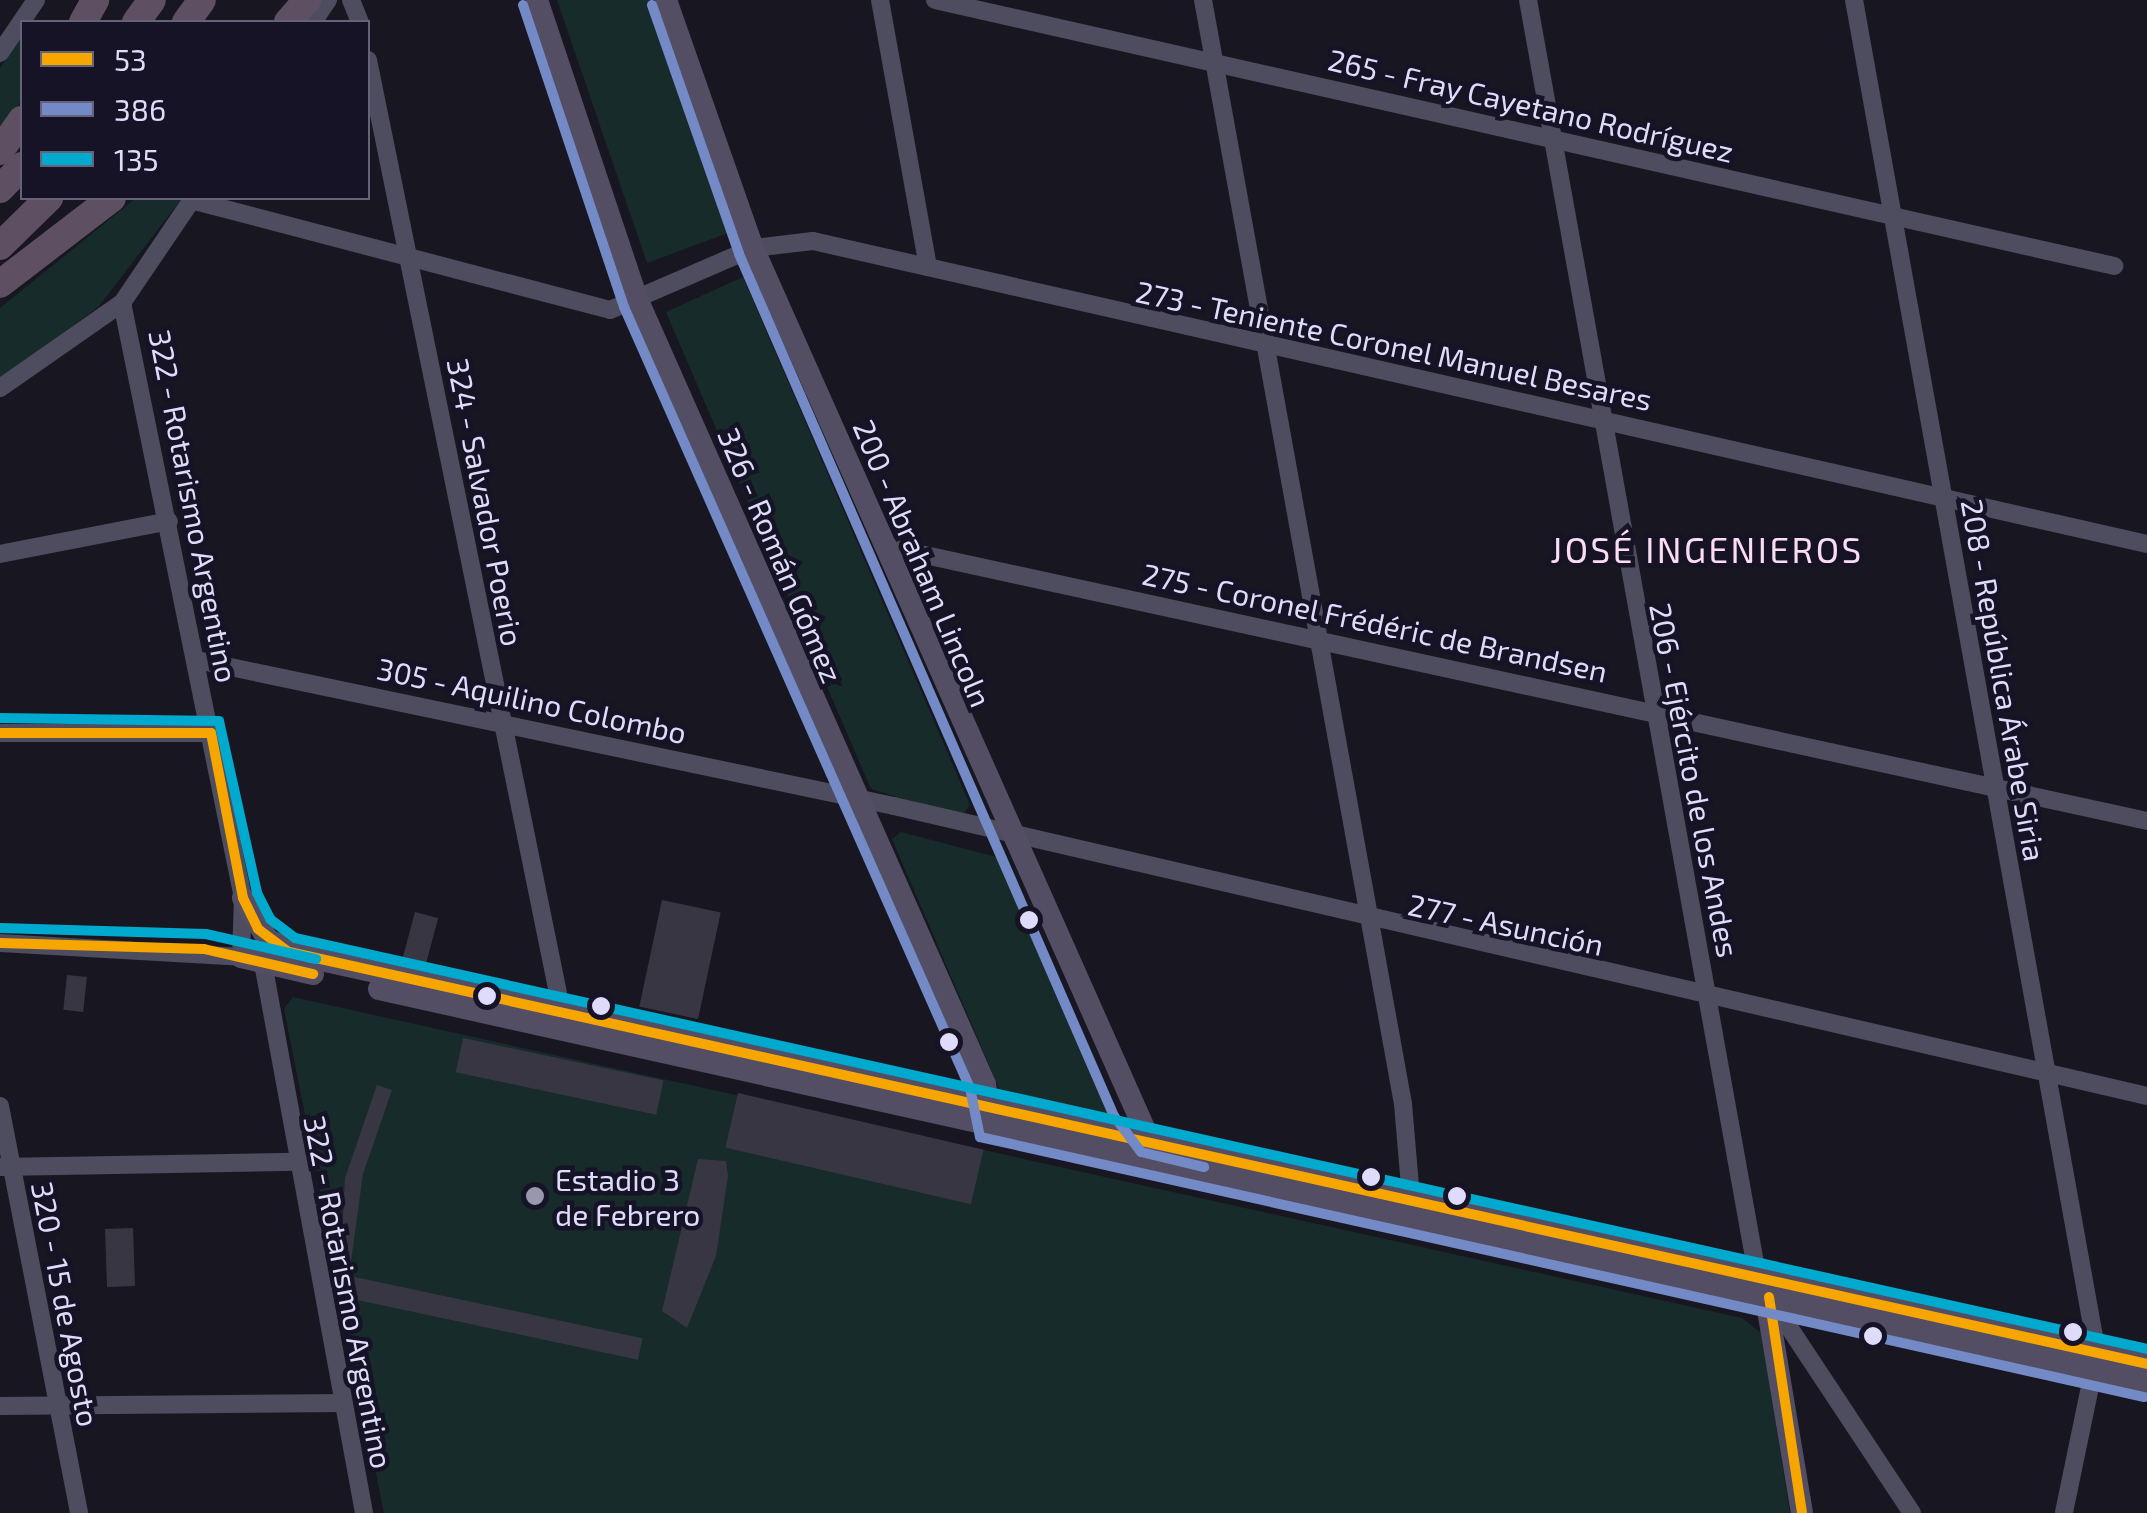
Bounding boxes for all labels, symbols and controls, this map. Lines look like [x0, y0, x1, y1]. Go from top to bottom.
legend [20, 20, 370, 200]
text: 53 [114, 41, 147, 77]
street label: 265 - Fray Cayetano Rodríguez [1325, 41, 1737, 169]
text: 386 [114, 91, 166, 127]
text: 135 [114, 141, 159, 177]
street label: 273 - Teniente Coronel Manuel Besares [1132, 272, 1656, 418]
street label: 322 - Rotarismo Argentino [142, 326, 246, 686]
street label: 324 - Salvador Poerio [440, 355, 532, 649]
street label: 200 - Abraham Lincoln [846, 414, 1000, 712]
street label: 326 - Román Gómez [711, 422, 851, 688]
street label: 208 - República Árabe Siria [1954, 496, 2054, 864]
district label: JOSÉ INGENIEROS [1550, 528, 1864, 570]
street label: 275 - Coronel Frédéric de Brandsen [1139, 555, 1611, 689]
street label: 206 - Ejército de los Andes [1643, 599, 1747, 961]
street label: 305 - Aquilino Colombo [374, 650, 690, 750]
street label: 277 - Asunción [1405, 886, 1607, 962]
unlabelled marker [1019, 910, 1039, 930]
unlabelled marker [477, 986, 497, 1006]
unlabelled marker [591, 996, 611, 1016]
unlabelled marker [939, 1032, 959, 1052]
street label: 322 - Rotarismo Argentino [297, 1112, 401, 1472]
place label: Estadio 3 de Febrero [555, 1161, 700, 1232]
unlabelled marker [1361, 1167, 1381, 1187]
street label: 320 - 15 de Agosto [25, 1178, 107, 1430]
marker: Estadio 3 de Febrero [524, 1185, 546, 1207]
unlabelled marker [1447, 1186, 1467, 1206]
unlabelled marker [2063, 1322, 2083, 1342]
unlabelled marker [1863, 1326, 1883, 1346]

